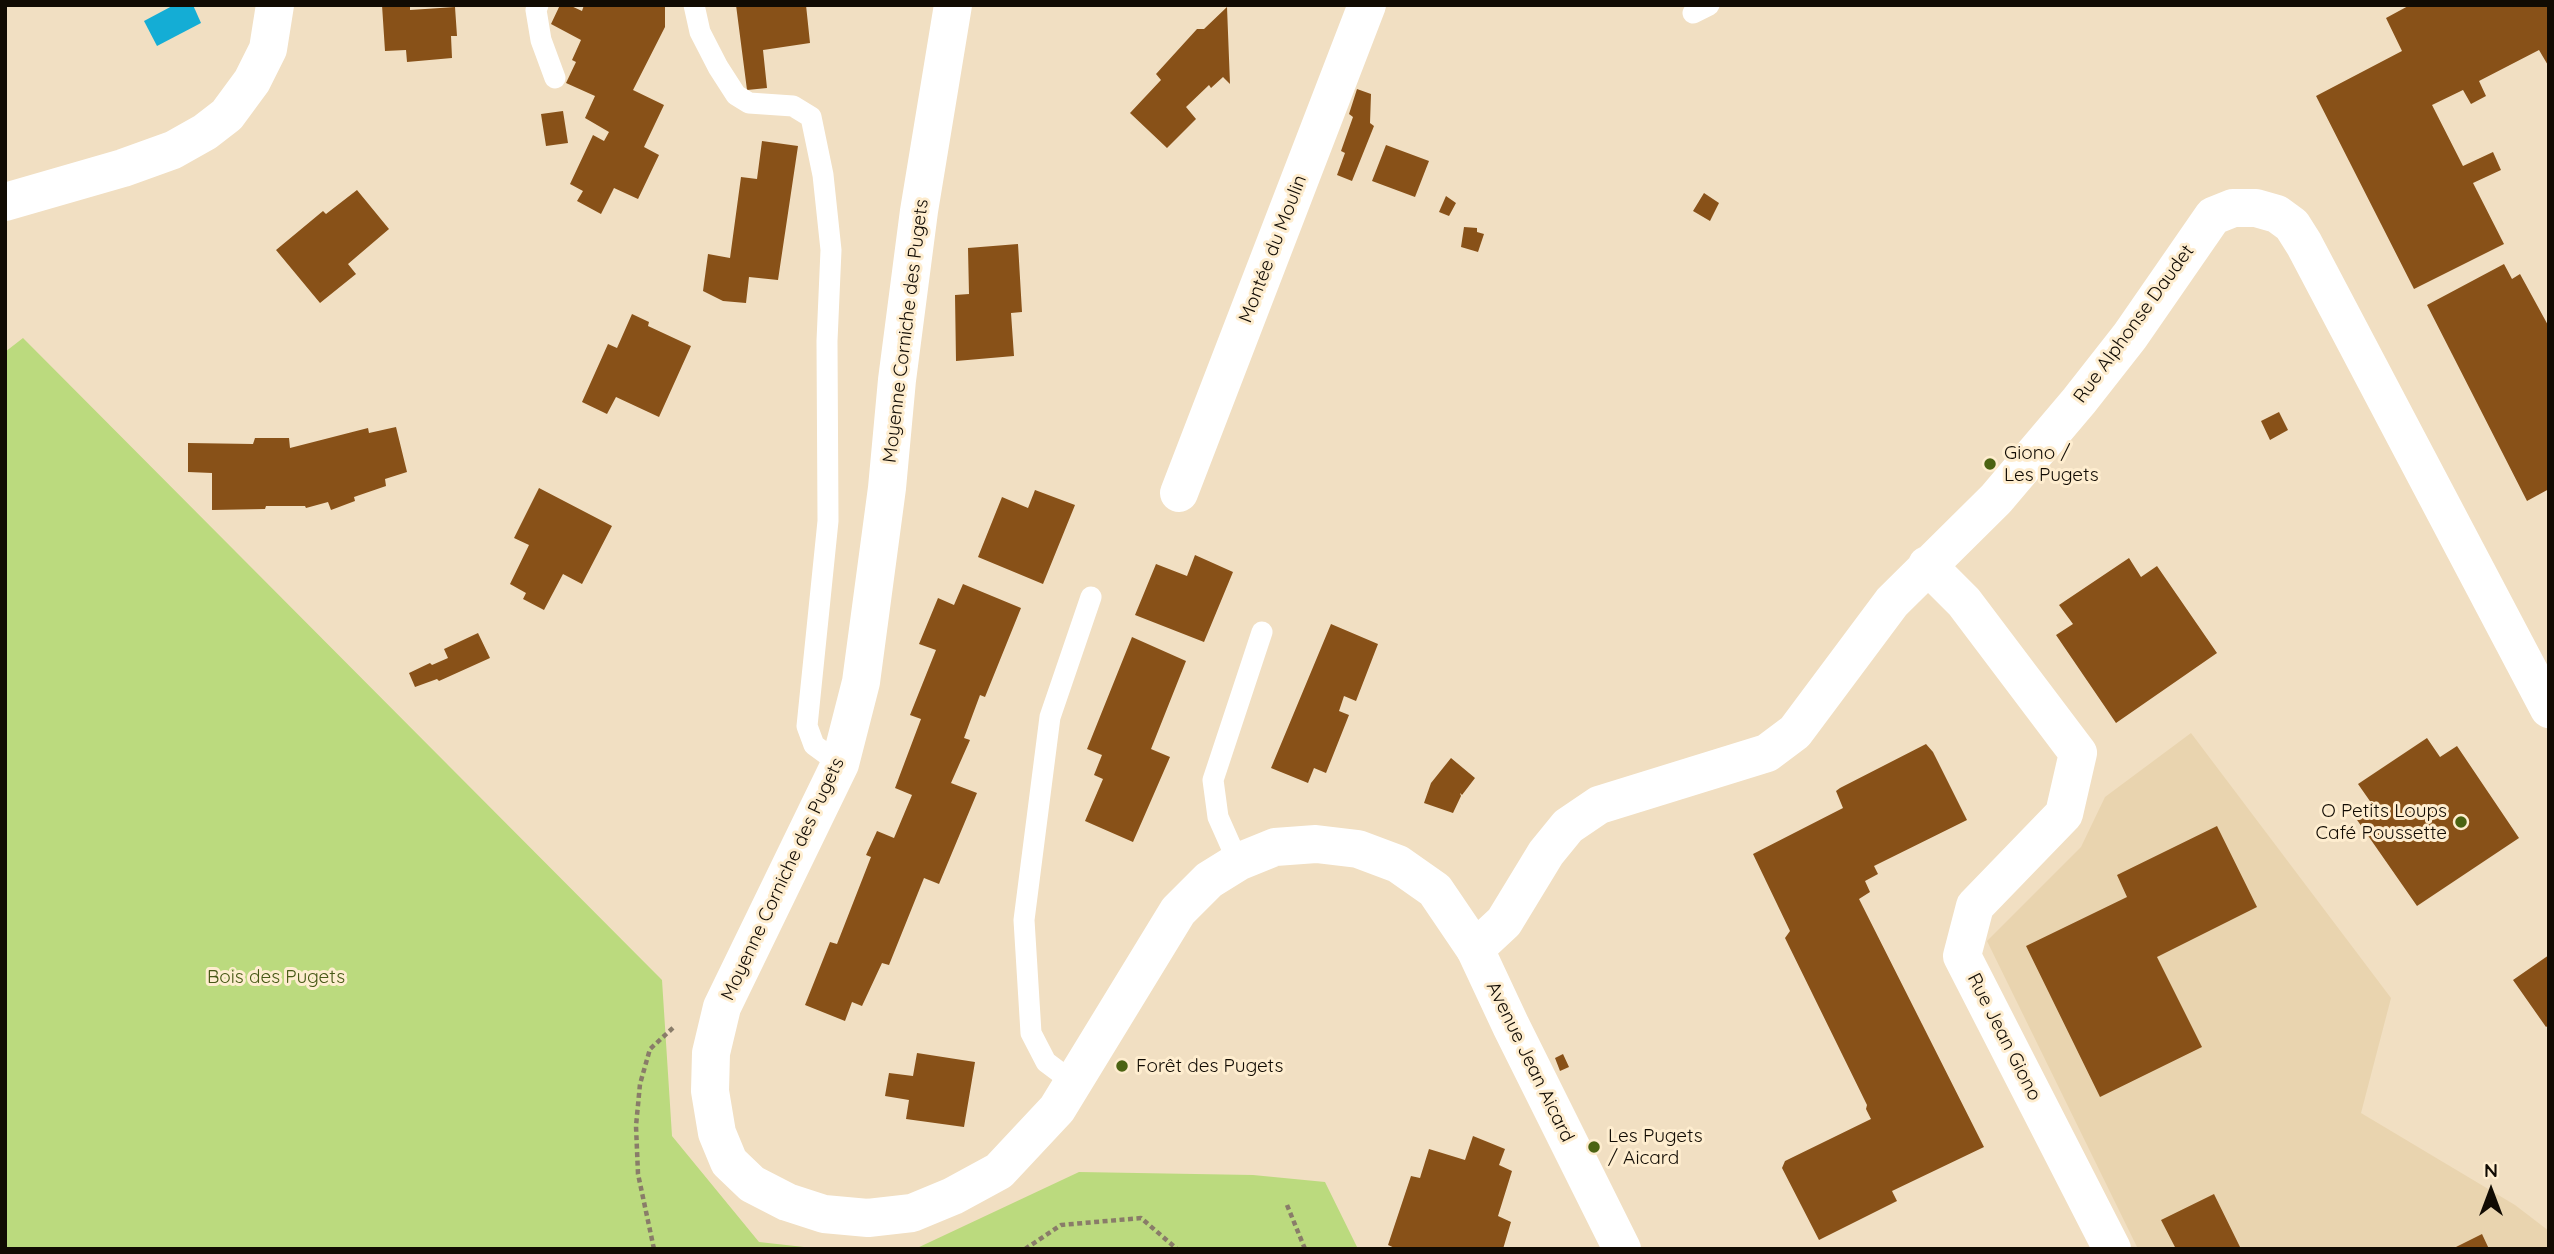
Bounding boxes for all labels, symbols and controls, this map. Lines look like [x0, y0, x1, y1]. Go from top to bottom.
street label: Montée du Moulin [1234, 172, 1312, 326]
street label: Moyenne Corniche des Pugets [879, 198, 933, 464]
street label: Rue Alphonse Daudet [2069, 240, 2199, 408]
place label: Giono / Les Pugets [2004, 442, 2099, 486]
marker: Giono / Les Pugets [1982, 456, 1998, 472]
street label: Moyenne Corniche des Pugets [717, 754, 849, 1004]
place label: O Petits Loups Café Poussette [2316, 800, 2447, 844]
marker: O Petits Loups Café Poussette [2453, 814, 2469, 830]
park label: Bois des Pugets [207, 966, 345, 988]
street label: Rue Jean Giono [1962, 970, 2046, 1104]
street label: Avenue Jean Aicard [1481, 978, 1579, 1146]
place label: Forêt des Pugets [1136, 1055, 1283, 1077]
marker: Forêt des Pugets [1114, 1058, 1130, 1074]
place label: Les Pugets / Aicard [1608, 1125, 1703, 1169]
marker: Les Pugets / Aicard [1586, 1139, 1602, 1155]
north arrow [2456, 1156, 2526, 1226]
text: N [2484, 1158, 2498, 1182]

